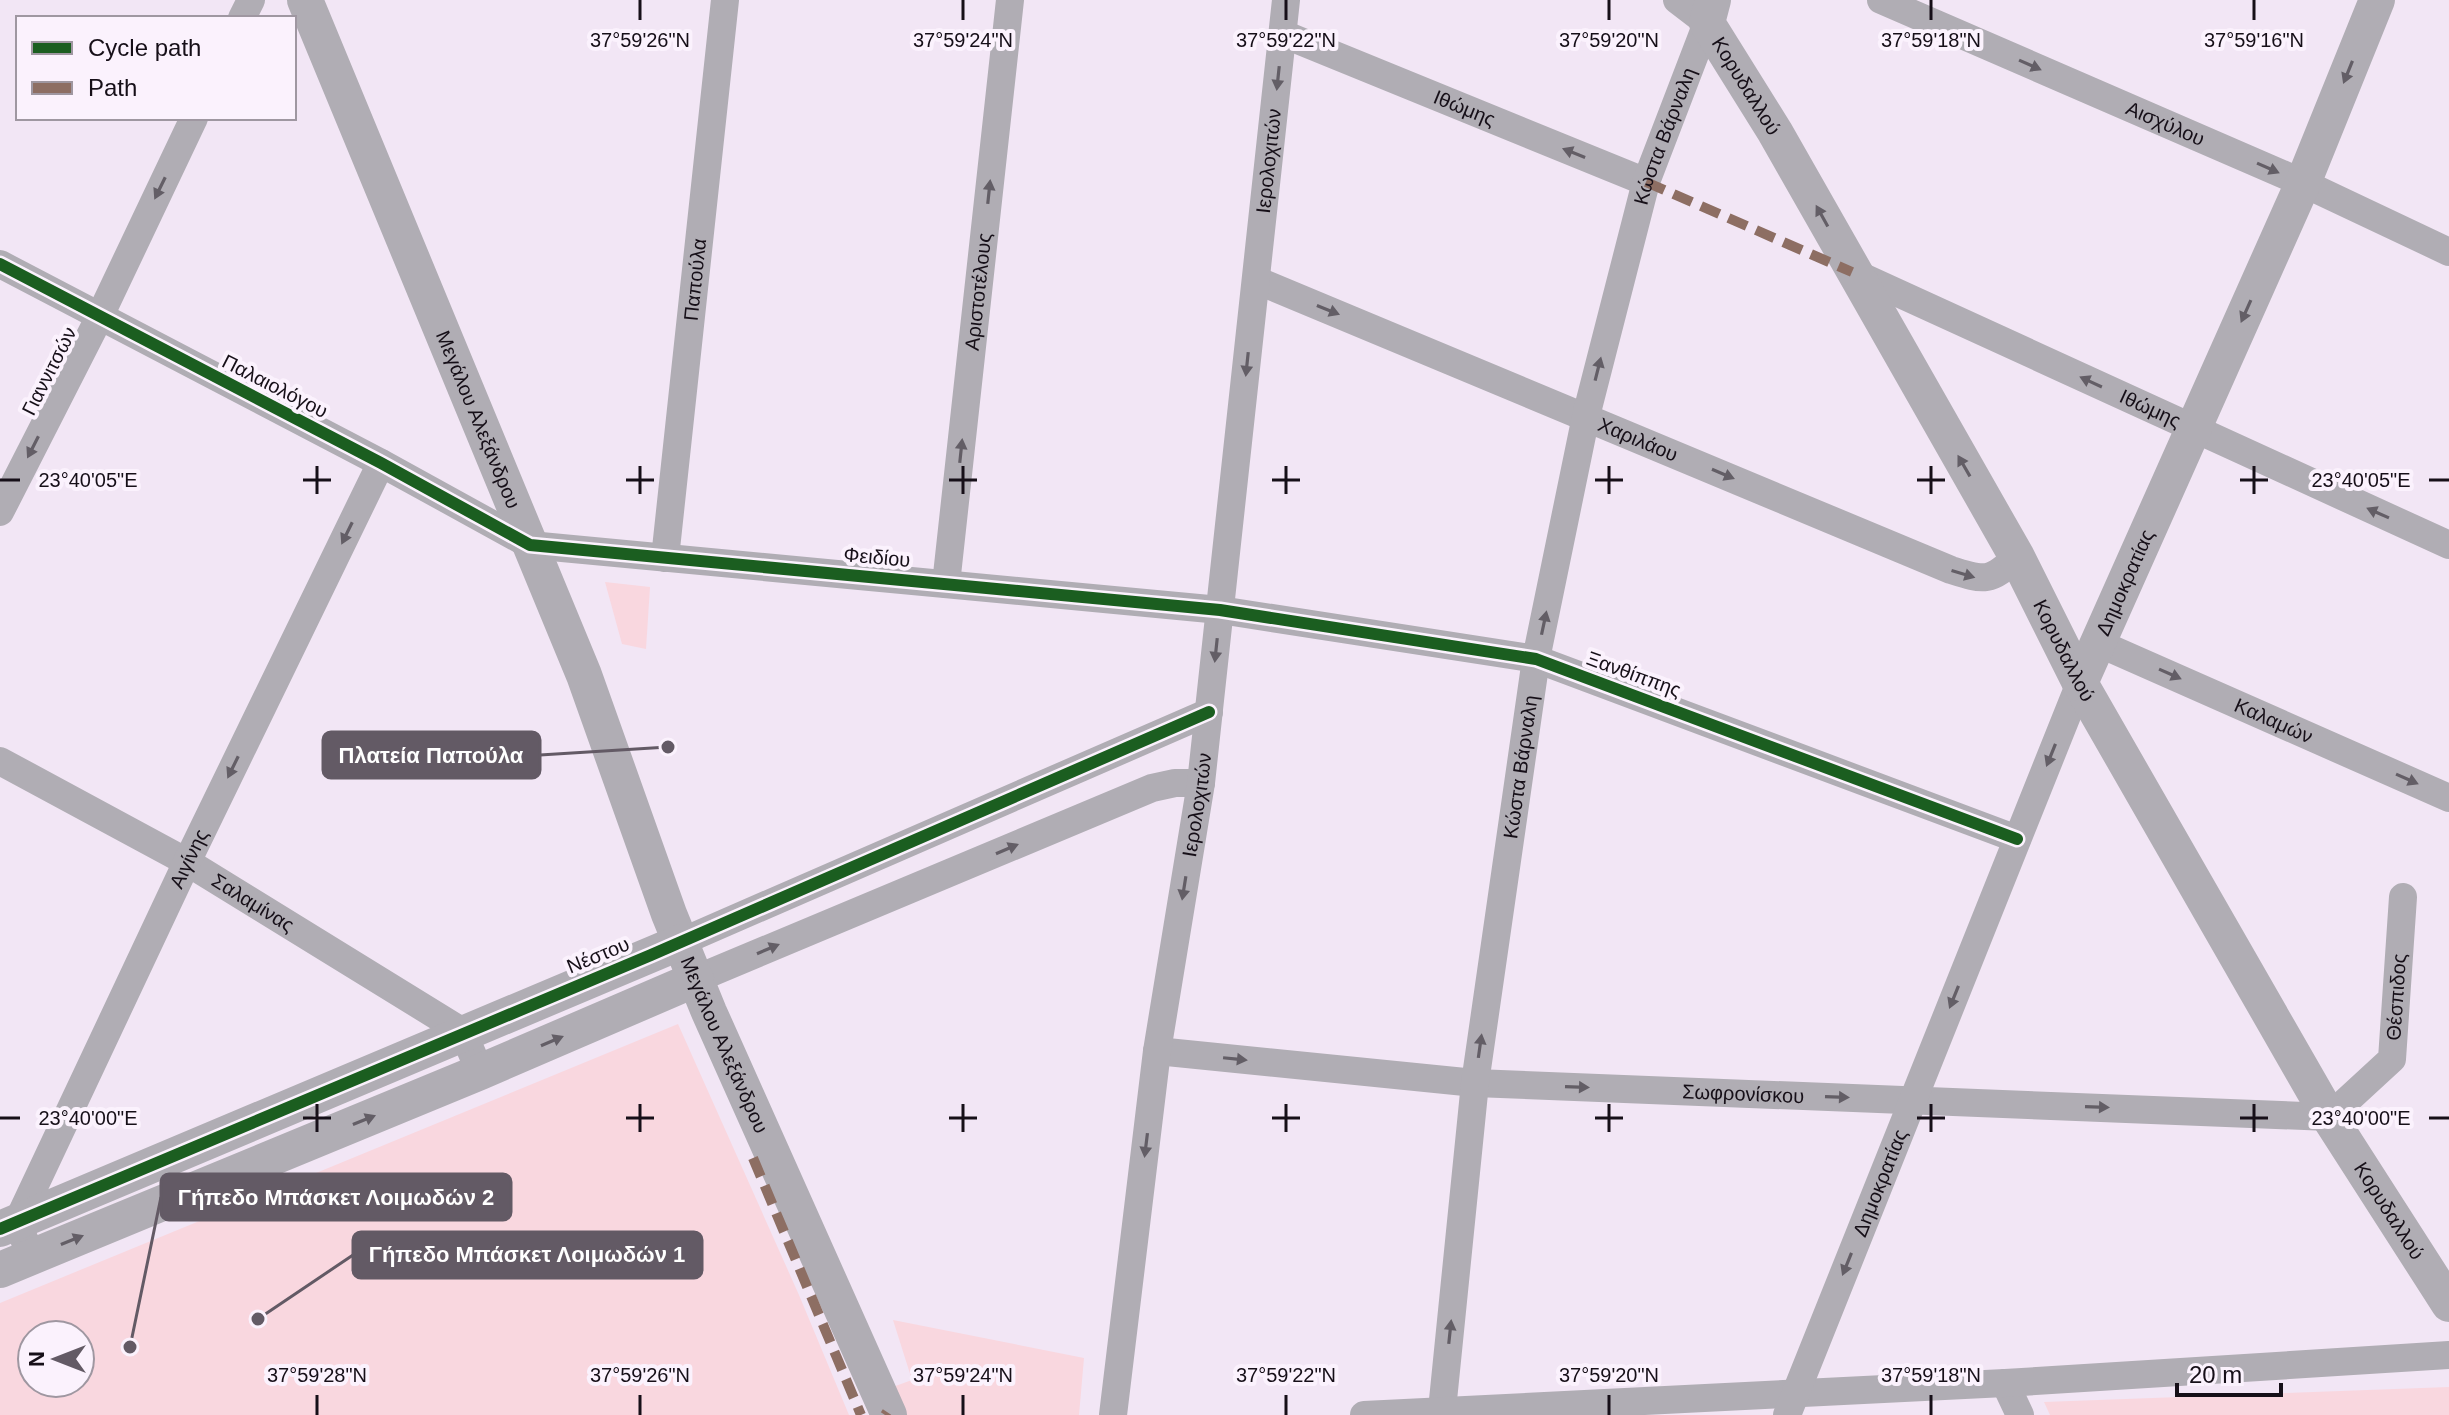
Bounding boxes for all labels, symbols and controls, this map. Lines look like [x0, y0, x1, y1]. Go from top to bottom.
legend [16, 16, 296, 120]
text: 37°59'26"N [590, 29, 690, 51]
text: 37°59'24"N [913, 29, 1013, 51]
text: 37°59'22"N [1236, 29, 1336, 51]
text: 37°59'20"N [1559, 29, 1659, 51]
text: 37°59'18"N [1881, 29, 1981, 51]
text: 37°59'16"N [2204, 29, 2304, 51]
street label: Κορυδαλλού [1708, 33, 1785, 139]
text: Cycle path [88, 34, 201, 61]
one-way arrow [2018, 58, 2042, 71]
one-way arrow [2341, 60, 2354, 84]
street label: Κώστα Βάρναλη [1630, 64, 1700, 207]
one-way arrow [1271, 65, 1284, 90]
text: Path [88, 74, 137, 101]
street label: Ιθώμης [1430, 86, 1499, 131]
street label: Αισχύλου [2123, 97, 2208, 150]
street label: Ιερολοχιτών [1252, 107, 1285, 214]
one-way arrow [1562, 146, 1586, 159]
one-way arrow [2257, 162, 2280, 175]
one-way arrow [154, 177, 167, 200]
one-way arrow [982, 179, 995, 204]
one-way arrow [1815, 205, 1829, 227]
street label: Αριστοτέλους [961, 231, 995, 352]
street label: Παπούλα [680, 237, 710, 322]
one-way arrow [2239, 299, 2252, 323]
one-way arrow [1316, 303, 1340, 316]
street label: Γιαννιτσών [17, 323, 81, 419]
street label: Μεγάλου Αλεξάνδρου [432, 327, 525, 512]
street label: Παλαιολόγου [219, 350, 331, 422]
one-way arrow [1240, 352, 1253, 377]
one-way arrow [1593, 356, 1605, 381]
one-way arrow [2079, 375, 2102, 389]
street label: Ιθώμης [2116, 385, 2185, 432]
street label: Χαριλάου [1595, 413, 1681, 466]
one-way arrow [27, 435, 40, 458]
one-way arrow [954, 438, 967, 463]
one-way arrow [1957, 455, 1971, 477]
one-way arrow [1711, 467, 1735, 480]
text: 23°40'05"E [39, 469, 138, 491]
text: 23°40'05"E [2312, 469, 2411, 491]
one-way arrow [2366, 506, 2390, 520]
one-way arrow [340, 522, 354, 545]
street label: Δημοκρατίας [2092, 526, 2158, 639]
street label: Φειδίου [843, 543, 911, 571]
one-way arrow [1951, 568, 1975, 581]
street label: Κορυδαλλού [2029, 596, 2099, 705]
one-way arrow [1538, 610, 1551, 635]
one-way arrow [1209, 638, 1222, 663]
street label: Ξανθίππης [1584, 647, 1684, 701]
one-way arrow [2158, 668, 2181, 681]
street label: Κώστα Βάρναλη [1499, 694, 1542, 840]
street label: Καλαμών [2231, 694, 2316, 747]
callout: Πλατεία Παπούλα [323, 732, 540, 778]
text: Πλατεία Παπούλα [339, 743, 524, 768]
one-way arrow [2044, 744, 2057, 768]
street label: Ιερολοχιτών [1178, 752, 1215, 859]
one-way arrow [226, 756, 240, 779]
one-way arrow [2396, 773, 2419, 786]
street label: Αιγίνης [165, 825, 212, 892]
one-way arrow [996, 842, 1019, 855]
street label: Σαλαμίνας [208, 869, 298, 936]
one-way arrow [1177, 876, 1190, 901]
street label: Νέστου [564, 933, 632, 977]
one-way arrow [756, 943, 780, 956]
street label: Μεγάλου Αλεξάνδρου [677, 953, 773, 1136]
street label: Θέσπιδος [2382, 953, 2410, 1041]
one-way arrow [1948, 985, 1961, 1009]
one-way arrow [1474, 1033, 1487, 1058]
one-way arrow [540, 1035, 564, 1048]
one-way arrow [1223, 1052, 1248, 1065]
one-way arrow [1565, 1080, 1590, 1093]
street label: Σωφρονίσκου [1682, 1080, 1805, 1107]
one-way arrow [1825, 1090, 1850, 1103]
one-way arrow [2085, 1101, 2110, 1114]
text: 23°40'00"E [39, 1107, 138, 1129]
text: 23°40'00"E [2312, 1107, 2411, 1129]
one-way arrow [352, 1113, 376, 1126]
street label: Δημοκρατίας [1849, 1126, 1911, 1240]
one-way arrow [1139, 1133, 1152, 1158]
street label: Κορυδαλλού [2350, 1158, 2428, 1263]
callout: Γήπεδο Μπάσκετ Λοιμωδών 2 [161, 1174, 511, 1220]
text: Γήπεδο Μπάσκετ Λοιμωδών 2 [178, 1185, 494, 1210]
callout: Γήπεδο Μπάσκετ Λοιμωδών 1 [353, 1232, 702, 1278]
one-way arrow [60, 1233, 84, 1246]
text: Γήπεδο Μπάσκετ Λοιμωδών 1 [369, 1242, 685, 1267]
one-way arrow [1841, 1252, 1854, 1276]
north arrow [16, 1319, 96, 1399]
one-way arrow [1444, 1320, 1457, 1345]
scale bar [2177, 1347, 2281, 1397]
text: N [24, 1351, 49, 1367]
text: 20 m [2189, 1361, 2242, 1388]
text: 37°59'28"N [267, 1364, 367, 1386]
text: 37°59'26"N [590, 1364, 690, 1386]
text: 37°59'24"N [913, 1364, 1013, 1386]
text: 37°59'22"N [1236, 1364, 1336, 1386]
text: 37°59'20"N [1559, 1364, 1659, 1386]
text: 37°59'18"N [1881, 1364, 1981, 1386]

